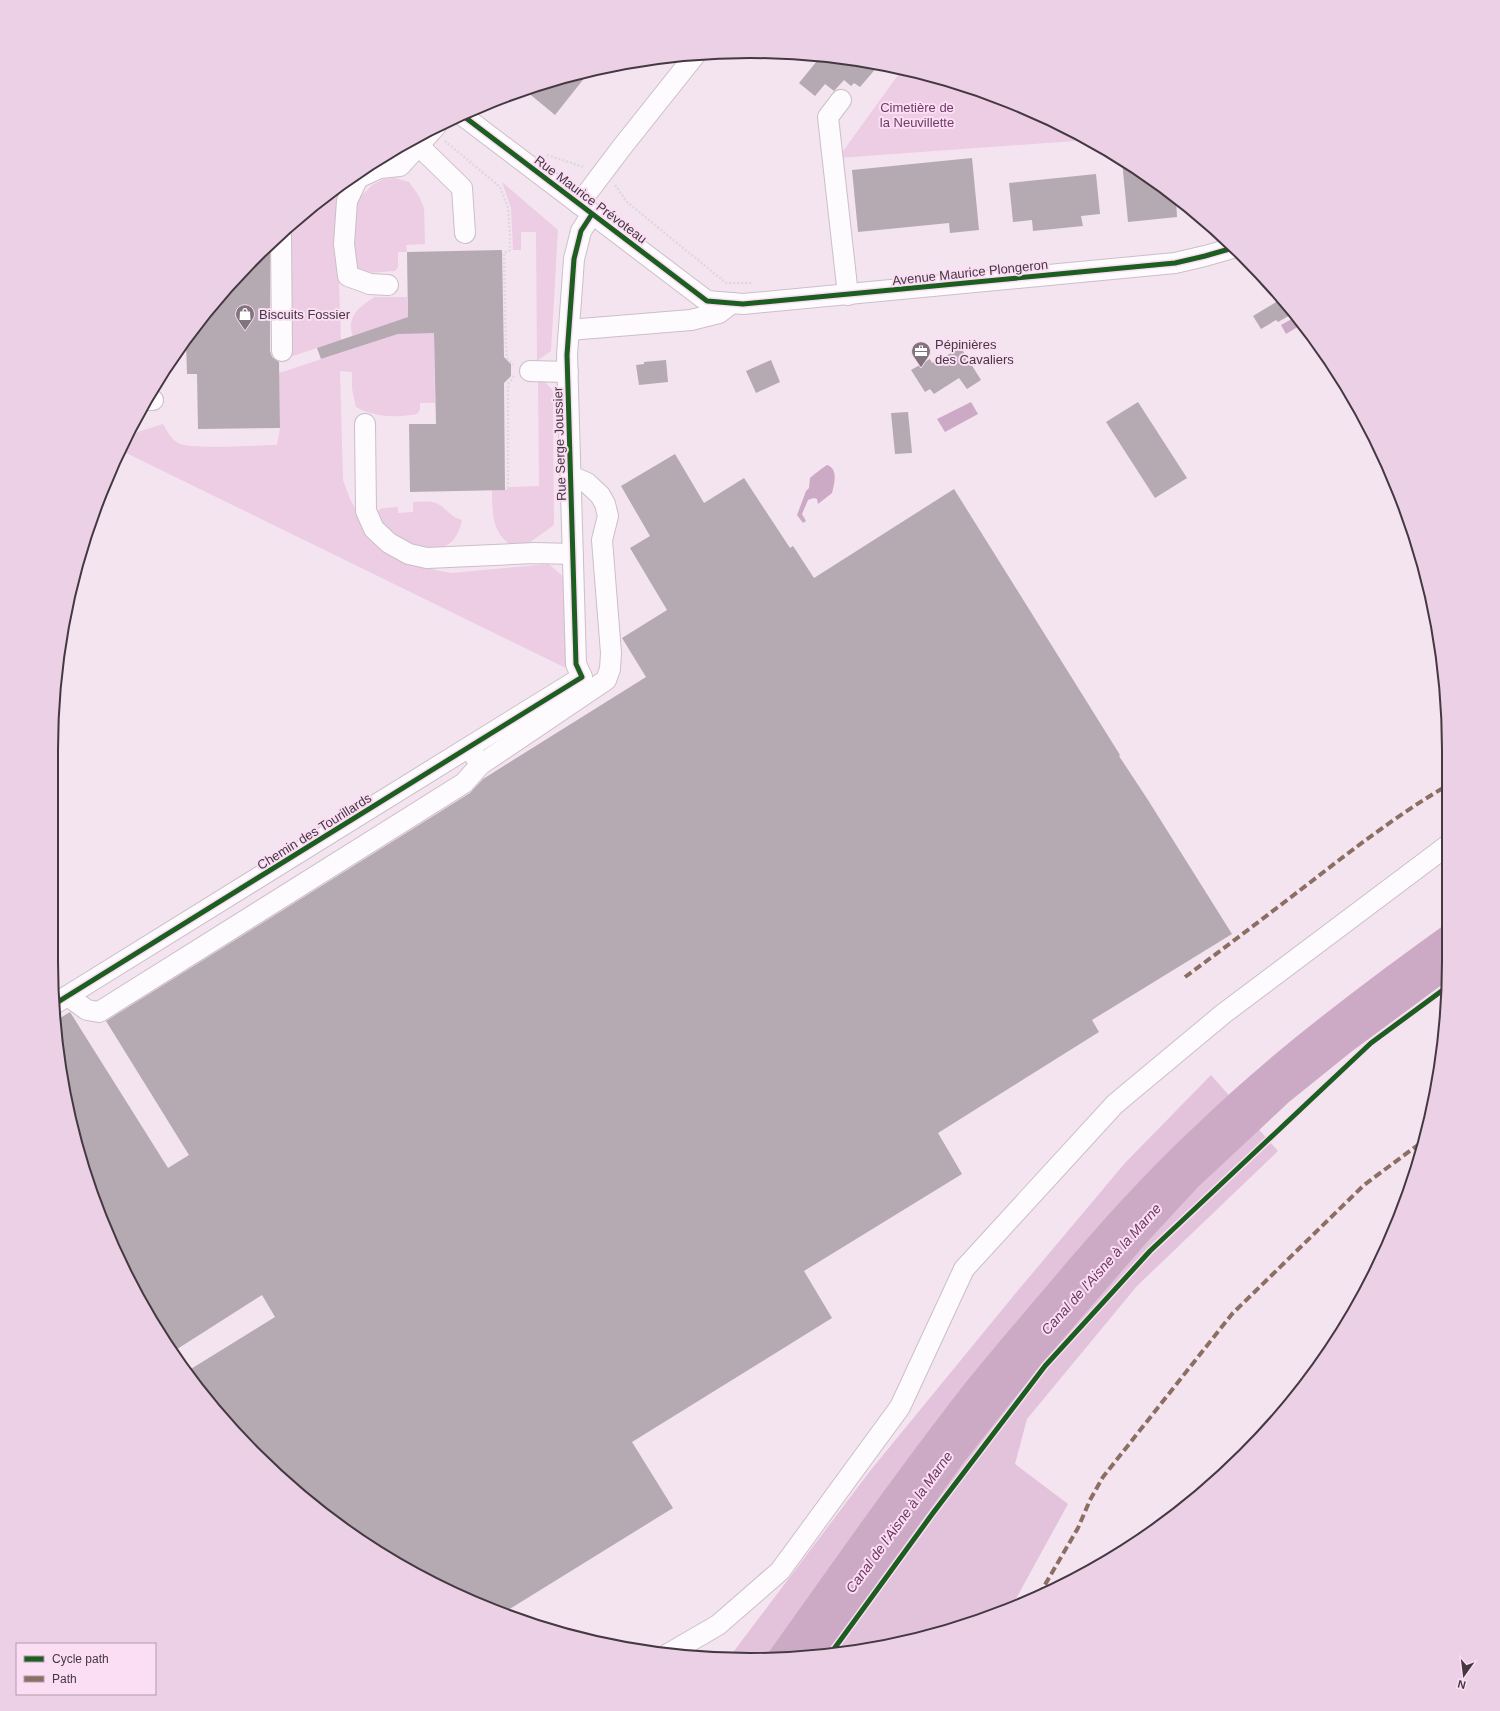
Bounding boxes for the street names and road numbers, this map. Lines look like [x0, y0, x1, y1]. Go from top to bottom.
street label: Rue Maurice Prévoteau [532, 152, 650, 246]
street label: Avenue Maurice Plongeron [891, 257, 1049, 288]
street label: Rue Serge Joussier [550, 386, 569, 501]
street label: Chemin des Tourillards [254, 790, 375, 873]

